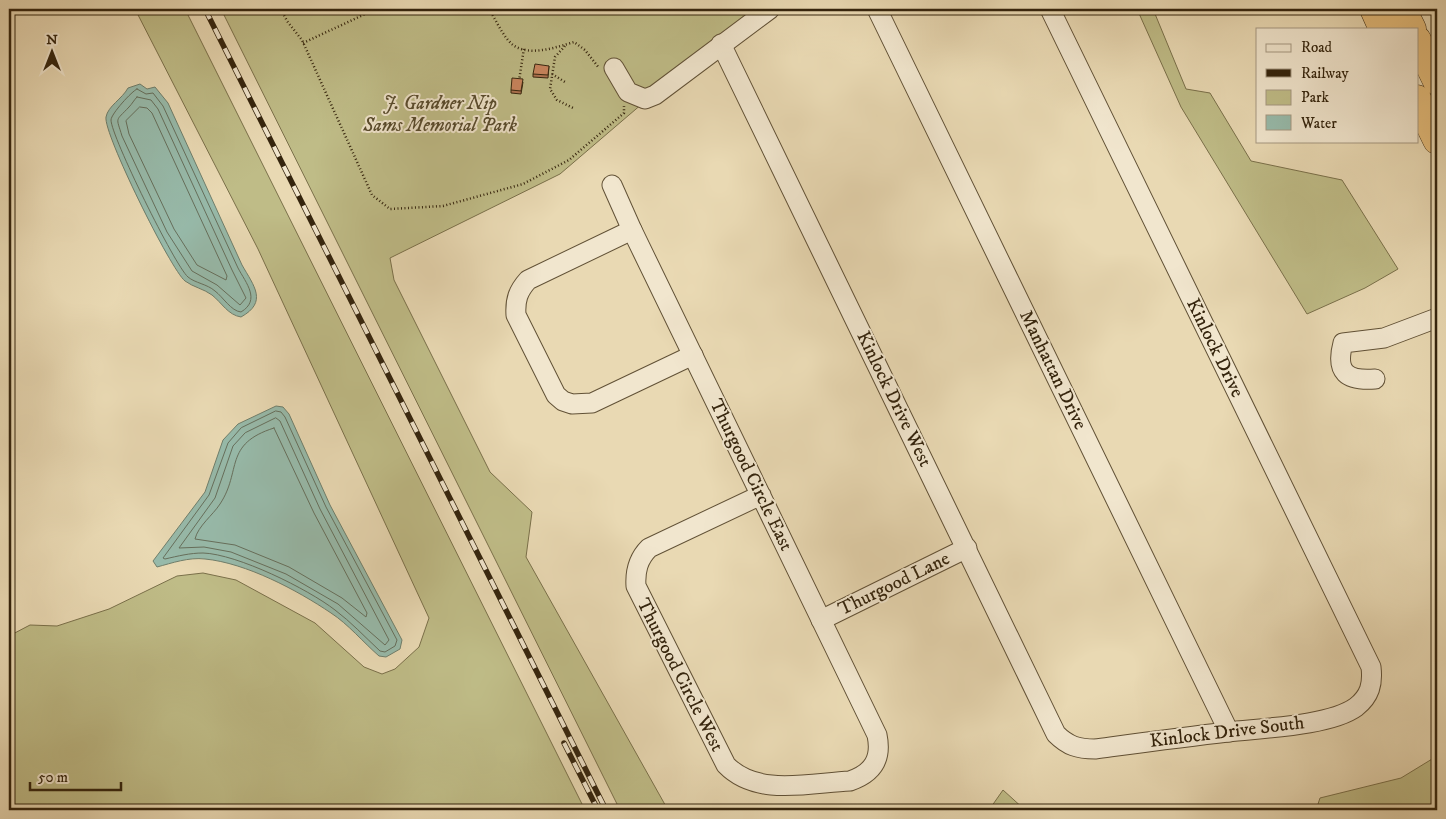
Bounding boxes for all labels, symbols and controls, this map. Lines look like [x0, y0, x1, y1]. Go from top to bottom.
north arrow [28, 28, 78, 78]
legend [1256, 28, 1418, 142]
text: N [46, 31, 58, 49]
text: Road [1301, 38, 1333, 57]
text: Railway [1301, 64, 1349, 83]
text: Park [1301, 88, 1330, 107]
park label: J. Gardner Nip Sams Memorial Park [362, 92, 517, 137]
text: Water [1300, 114, 1337, 133]
street label: Kinlock Drive [1181, 295, 1249, 401]
street label: Manhattan Drive [1014, 307, 1092, 434]
street label: Kinlock Drive West [851, 327, 937, 471]
street label: Thurgood Circle East [704, 395, 798, 555]
street label: Thurgood Lane [834, 547, 954, 621]
street label: Thurgood Circle West [631, 595, 729, 755]
street label: Kinlock Drive South [1148, 711, 1306, 753]
scale bar [30, 759, 121, 791]
text: 50 m [38, 768, 68, 787]

